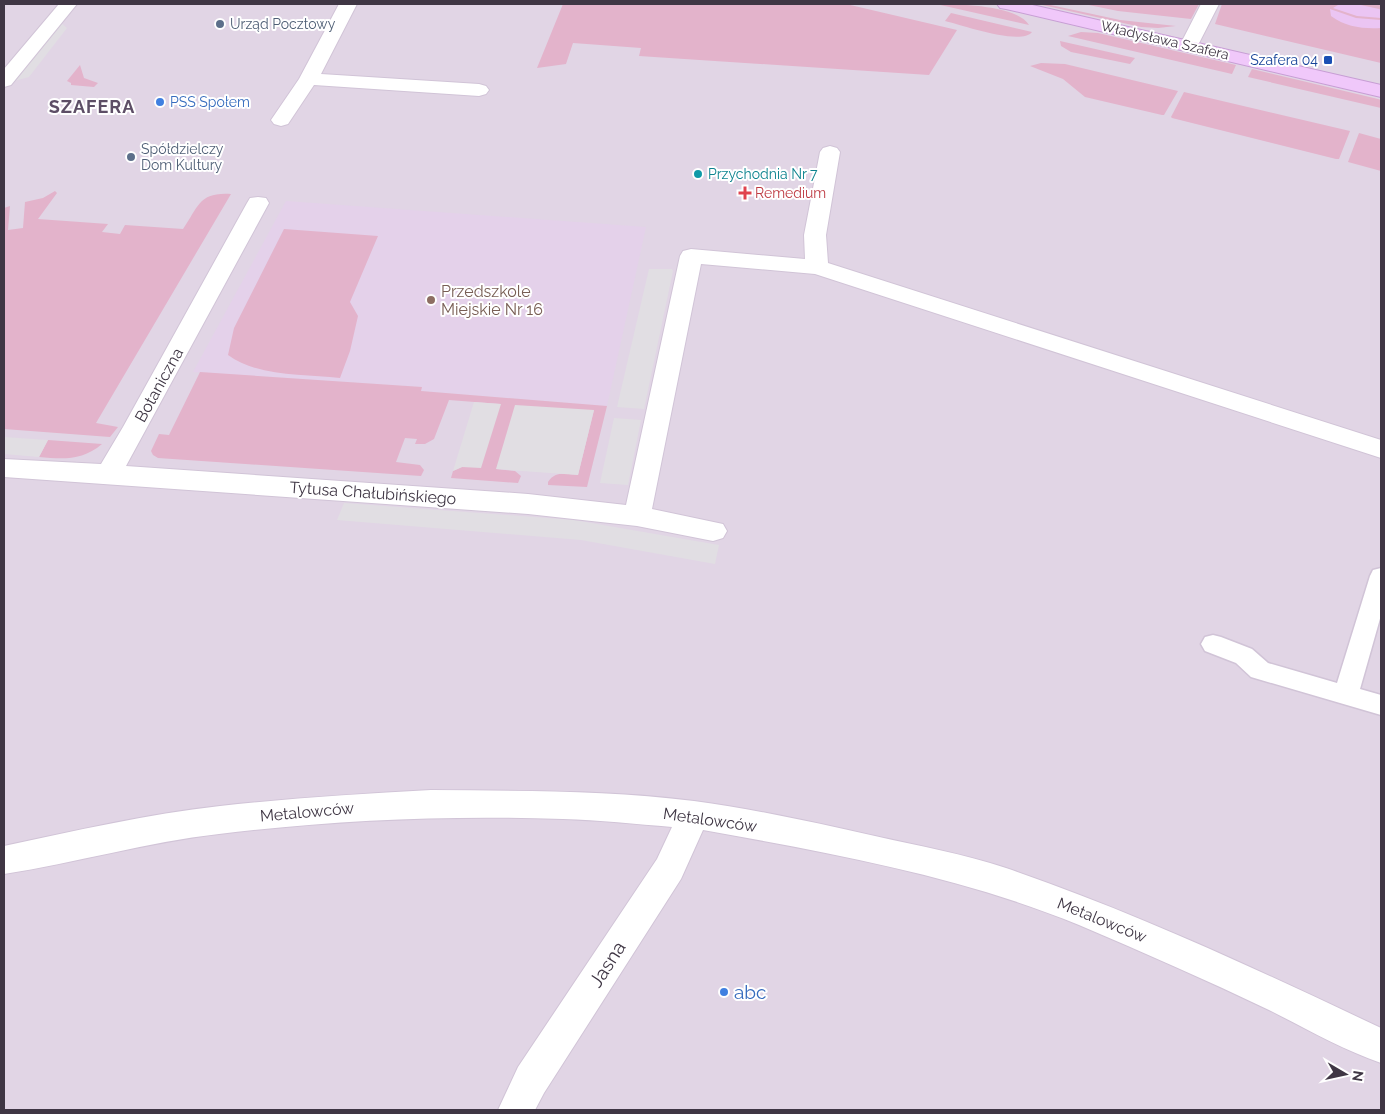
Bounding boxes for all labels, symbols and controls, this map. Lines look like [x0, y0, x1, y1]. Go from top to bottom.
place label: Urząd Pocztowy [230, 16, 336, 32]
street label: Władysława Szafera [1099, 17, 1231, 63]
marker: Urząd Pocztowy [214, 18, 226, 30]
place label: Szafera 04 [1250, 52, 1318, 68]
marker: Szafera 04 [1322, 54, 1334, 66]
place label: PSS Społem [170, 94, 250, 110]
district label: SZAFERA [49, 96, 135, 117]
marker: PSS Społem [154, 96, 166, 108]
place label: Spółdzielczy Dom Kultury [141, 141, 224, 173]
marker: Spółdzielczy Dom Kultury [125, 151, 137, 163]
place label: Przychodnia Nr 7 [708, 166, 818, 182]
marker: Przychodnia Nr 7 [692, 168, 704, 180]
place label: Remedium [755, 185, 826, 201]
marker: Remedium [739, 187, 751, 199]
place label: Przedszkole Miejskie Nr 16 [441, 282, 543, 319]
marker: Przedszkole Miejskie Nr 16 [425, 294, 437, 306]
street label: Botaniczna [131, 345, 187, 425]
street label: Tytusa Chałubińskiego [289, 478, 457, 508]
street label: Metalowców [259, 798, 355, 826]
street label: Metalowców [662, 804, 758, 836]
street label: Metalowców [1055, 893, 1149, 947]
street label: Jasna [584, 937, 630, 991]
place label: abc [734, 981, 767, 1003]
marker: abc [718, 986, 730, 998]
north arrow [1320, 1049, 1370, 1099]
text: N [1349, 1070, 1367, 1083]

